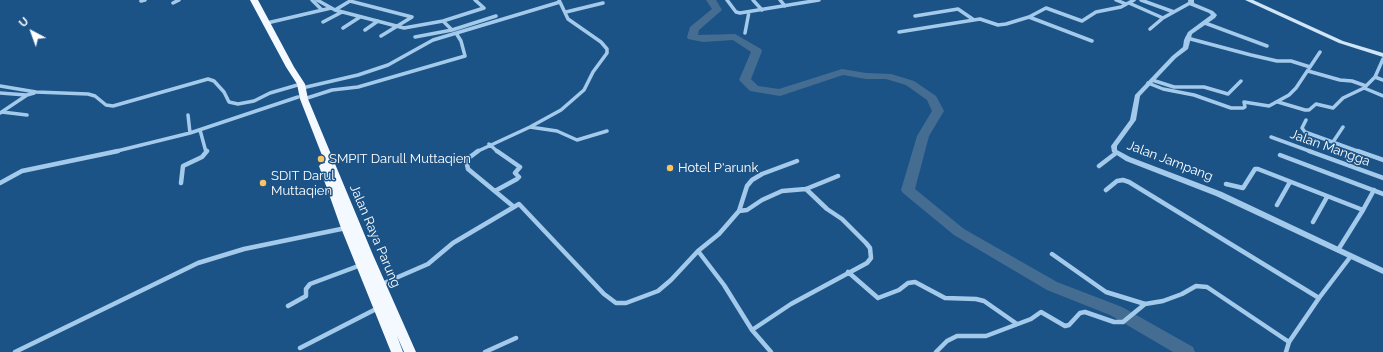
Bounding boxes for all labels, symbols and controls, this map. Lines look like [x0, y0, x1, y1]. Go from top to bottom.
north arrow [12, 12, 52, 52]
text: U [16, 15, 31, 30]
street label: Jalan Mangga [1288, 126, 1372, 170]
street label: Jalan Jampang [1125, 137, 1215, 185]
place label: SMPIT Darull Muttaqien [329, 151, 471, 167]
marker: SMPIT Darull Muttaqien [316, 154, 326, 164]
place label: Hotel P'arunk [678, 160, 758, 176]
marker: Hotel P'arunk [665, 163, 675, 173]
place label: SDIT Darul Muttaqien [271, 168, 335, 199]
marker: SDIT Darul Muttaqien [258, 178, 268, 188]
street label: Jalan Raya Parung [346, 182, 404, 290]

